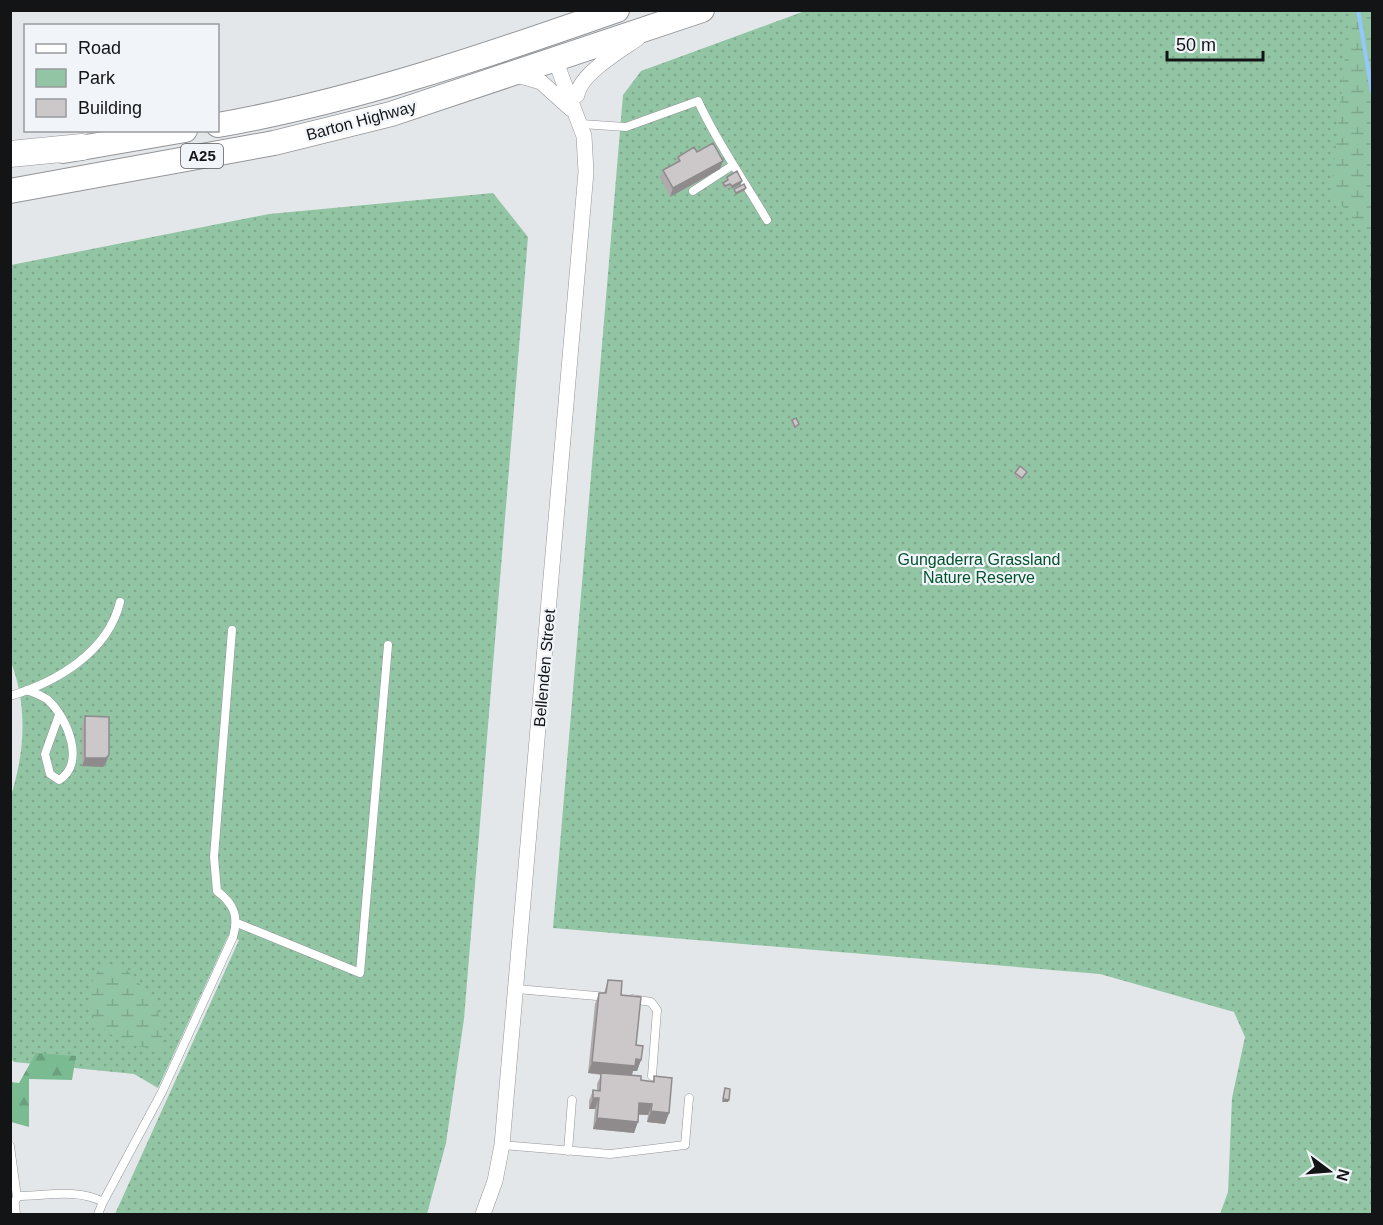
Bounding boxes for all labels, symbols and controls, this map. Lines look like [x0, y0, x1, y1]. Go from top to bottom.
legend [24, 24, 219, 132]
scale bar [1167, 24, 1263, 62]
text: 50 m [1176, 35, 1216, 55]
text: Road [78, 38, 121, 58]
text: Park [78, 68, 116, 88]
text: Building [78, 98, 142, 118]
street label: Barton Highway [304, 98, 418, 143]
road number: A25 [181, 144, 223, 168]
park label: Gungaderra Grassland Nature Reserve [898, 551, 1060, 586]
street label: Bellenden Street [531, 608, 558, 728]
north arrow [1299, 1141, 1359, 1201]
text: N [1333, 1167, 1353, 1183]

